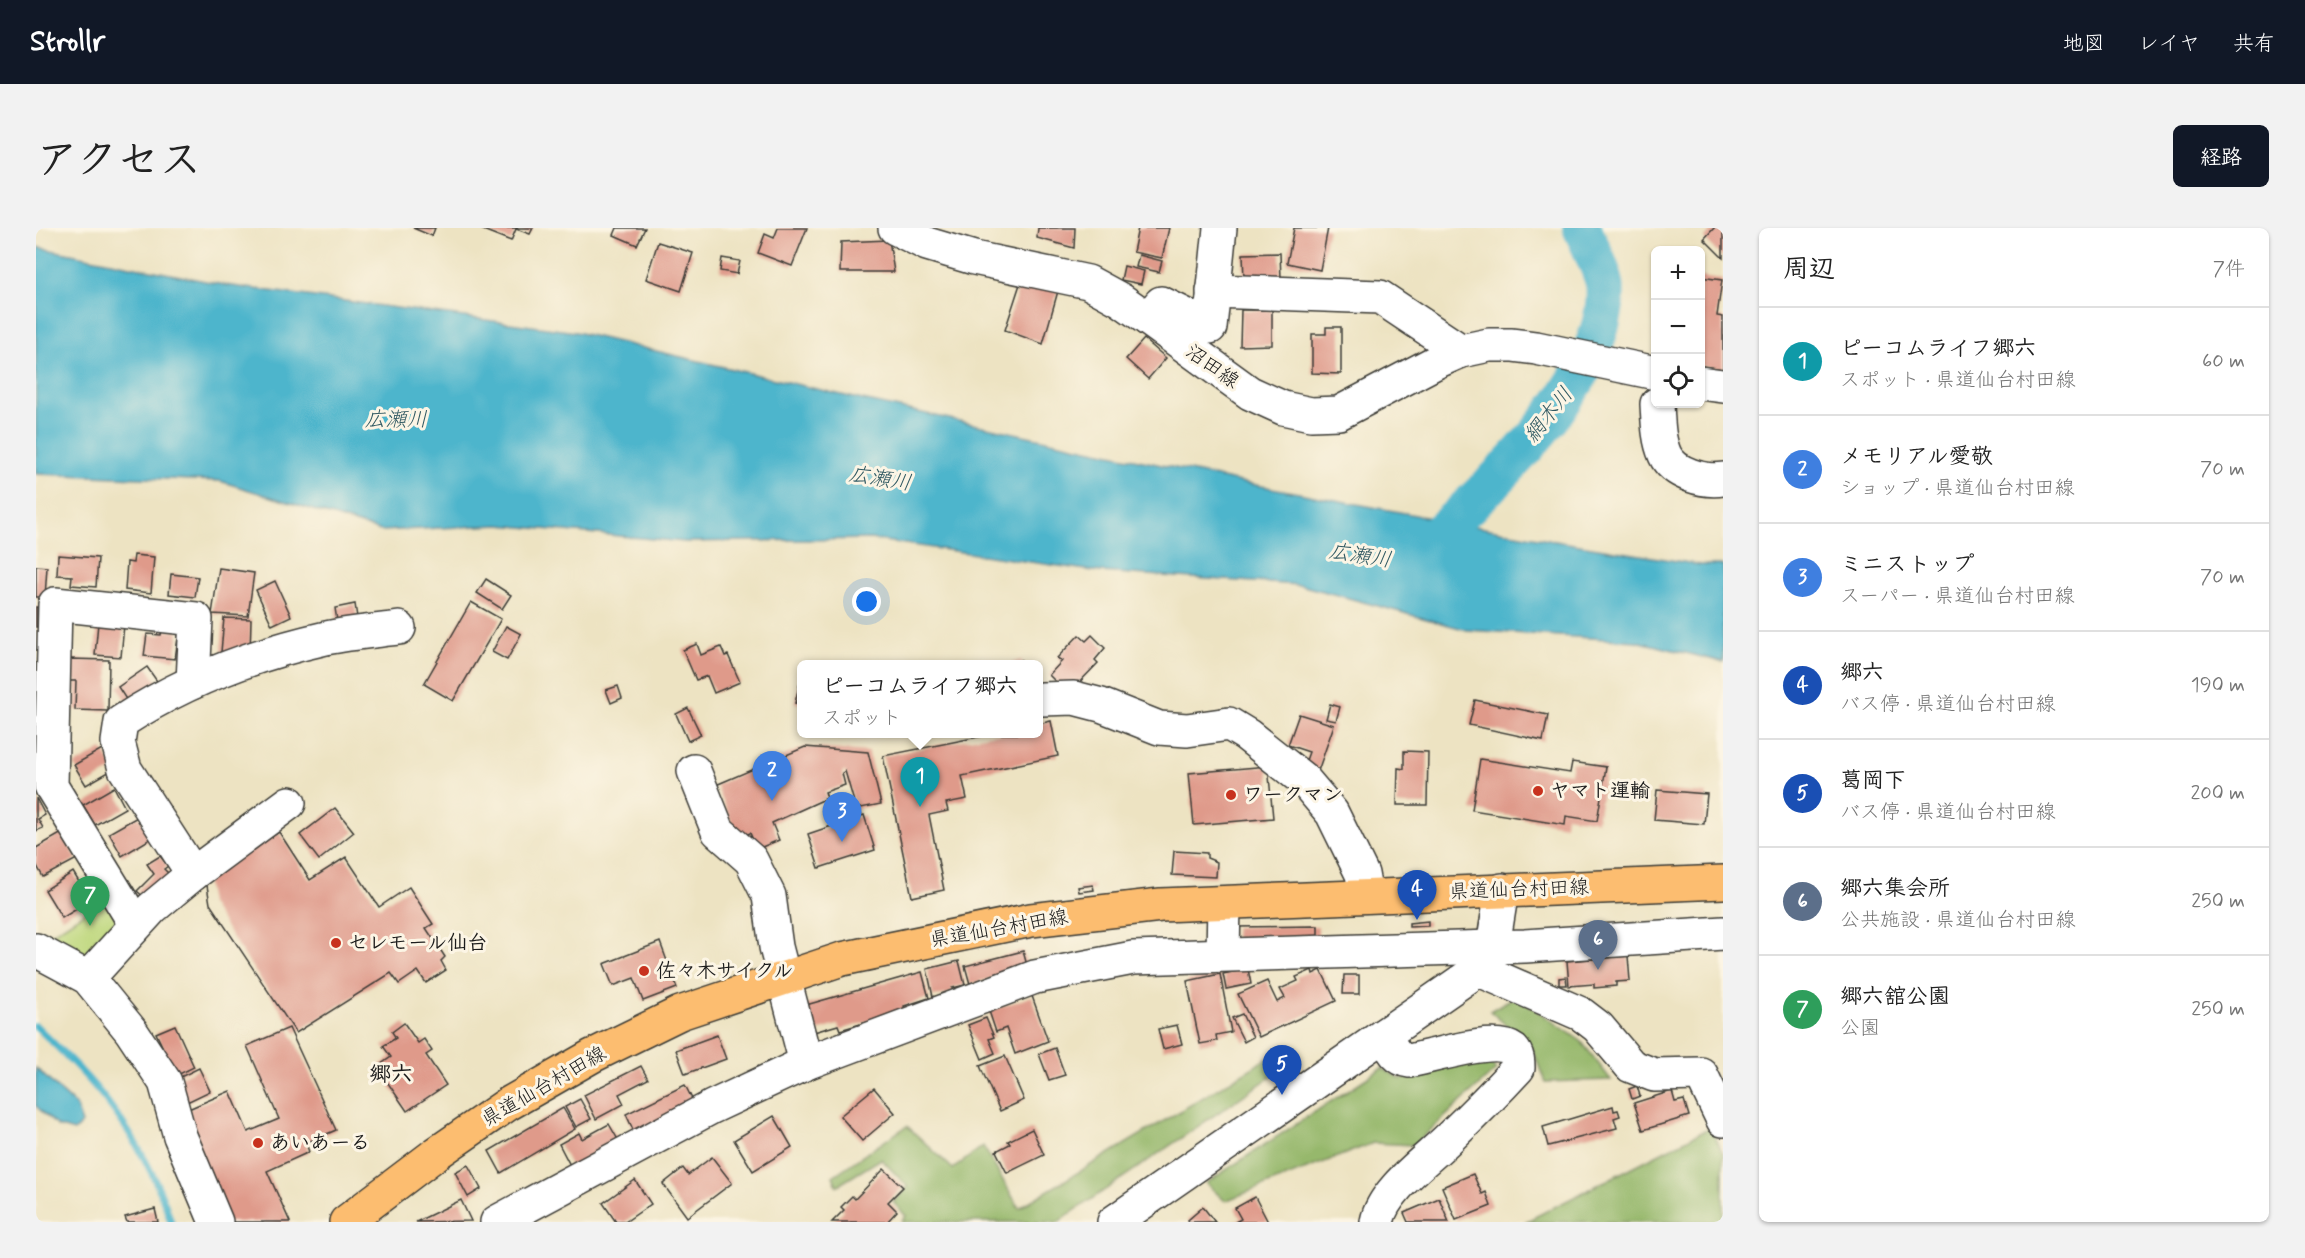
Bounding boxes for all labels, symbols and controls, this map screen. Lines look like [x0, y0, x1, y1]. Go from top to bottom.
text: Strollr [30, 24, 105, 61]
text: 地図 [2063, 30, 2105, 58]
text: レイヤ [2138, 30, 2200, 58]
text: 共有 [2233, 30, 2275, 58]
button: 経路 [2173, 125, 2269, 187]
text: アクセス [36, 134, 201, 189]
map controls [1651, 246, 1705, 408]
button: + [1651, 246, 1705, 300]
text: 周辺 [1783, 253, 1835, 287]
text: 7件 [2213, 256, 2245, 283]
button: − [1651, 300, 1705, 354]
text: ピーコムライフ郷六 [1840, 335, 2036, 363]
street label: 沼田線 [1180, 339, 1244, 395]
text: 1 [1798, 348, 1807, 375]
text: 60 m [2202, 348, 2245, 375]
button: locate [1651, 354, 1705, 408]
text: スポット · 県道仙台村田線 [1840, 367, 2075, 394]
water label: 網木川 [1518, 382, 1580, 448]
water label: 広瀬川 [365, 406, 428, 434]
text: メモリアル愛敬 [1840, 443, 1993, 471]
text: 2 [1798, 456, 1807, 483]
text: 70 m [2200, 456, 2245, 483]
water label: 広瀬川 [847, 460, 913, 498]
text: ショップ · 県道仙台村田線 [1840, 475, 2075, 502]
water label: 広瀬川 [1327, 537, 1393, 575]
text: ミニストップ [1840, 551, 1974, 579]
text: 3 [1798, 564, 1807, 591]
text: 70 m [2200, 564, 2245, 591]
text: スーパー · 県道仙台村田線 [1840, 583, 2075, 610]
your location [852, 587, 881, 616]
text: 郷六 [1840, 659, 1884, 687]
popup [797, 660, 1043, 738]
text: 4 [1797, 672, 1808, 699]
text: 190 m [2191, 672, 2245, 699]
text: ピーコムライフ郷六 [822, 673, 1018, 701]
text: バス停 · 県道仙台村田線 [1840, 691, 2055, 718]
text: スポット [822, 705, 902, 732]
pin: 2 [752, 752, 792, 801]
pin: 1 [900, 758, 940, 807]
text: 葛岡下 [1840, 767, 1906, 795]
place label: ヤマト運輸 [1550, 778, 1650, 805]
text: 5 [1797, 780, 1809, 807]
text: 200 m [2190, 780, 2245, 807]
place label: ワークマン [1243, 782, 1343, 809]
marker: ヤマト運輸 [1531, 784, 1545, 798]
marker: ワークマン [1224, 788, 1238, 802]
pin: 3 [822, 792, 862, 842]
text: バス停 · 県道仙台村田線 [1840, 799, 2055, 826]
pin: 4 [1398, 870, 1436, 920]
street label: 県道仙台村田線 [1449, 874, 1589, 906]
text: 郷六集会所 [1840, 875, 1950, 903]
pin: 7 [70, 876, 110, 926]
text: 6 [1797, 888, 1808, 915]
text: 250 m [2191, 888, 2245, 915]
street label: 県道仙台村田線 [928, 904, 1070, 954]
text: 公共施設 · 県道仙台村田線 [1840, 907, 2075, 934]
pin: 6 [1578, 920, 1618, 970]
place label: セレモール仙台 [348, 930, 487, 957]
marker: セレモール仙台 [329, 936, 343, 950]
place label: 佐々木サイクル [656, 958, 794, 985]
marker: 佐々木サイクル [637, 964, 651, 978]
text: 郷六舘公園 [1840, 983, 1950, 1011]
text: 7 [1796, 996, 1809, 1023]
text: 250 m [2191, 996, 2245, 1023]
text: 公園 [1840, 1015, 1880, 1042]
street label: 県道仙台村田線 [477, 1040, 611, 1134]
pin: 5 [1262, 1046, 1302, 1095]
district label: 郷六 [369, 1061, 413, 1089]
place label: あいあーる [270, 1130, 370, 1157]
marker: あいあーる [251, 1136, 265, 1150]

